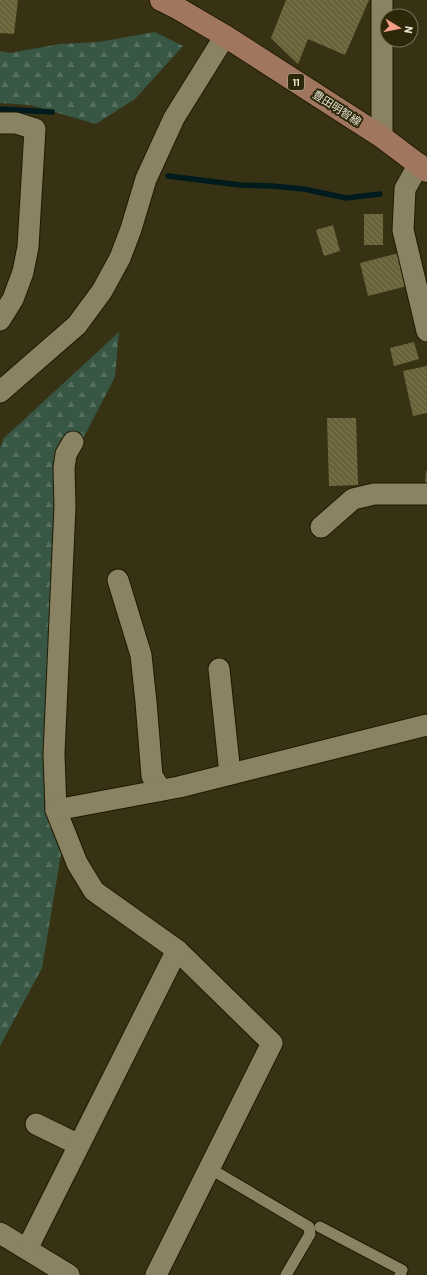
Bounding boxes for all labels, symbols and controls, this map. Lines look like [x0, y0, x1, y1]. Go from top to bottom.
north arrow [379, 8, 419, 48]
text: N [402, 25, 416, 35]
road number: 11 [288, 74, 304, 90]
street label: 豊田明智線 [311, 87, 364, 128]

